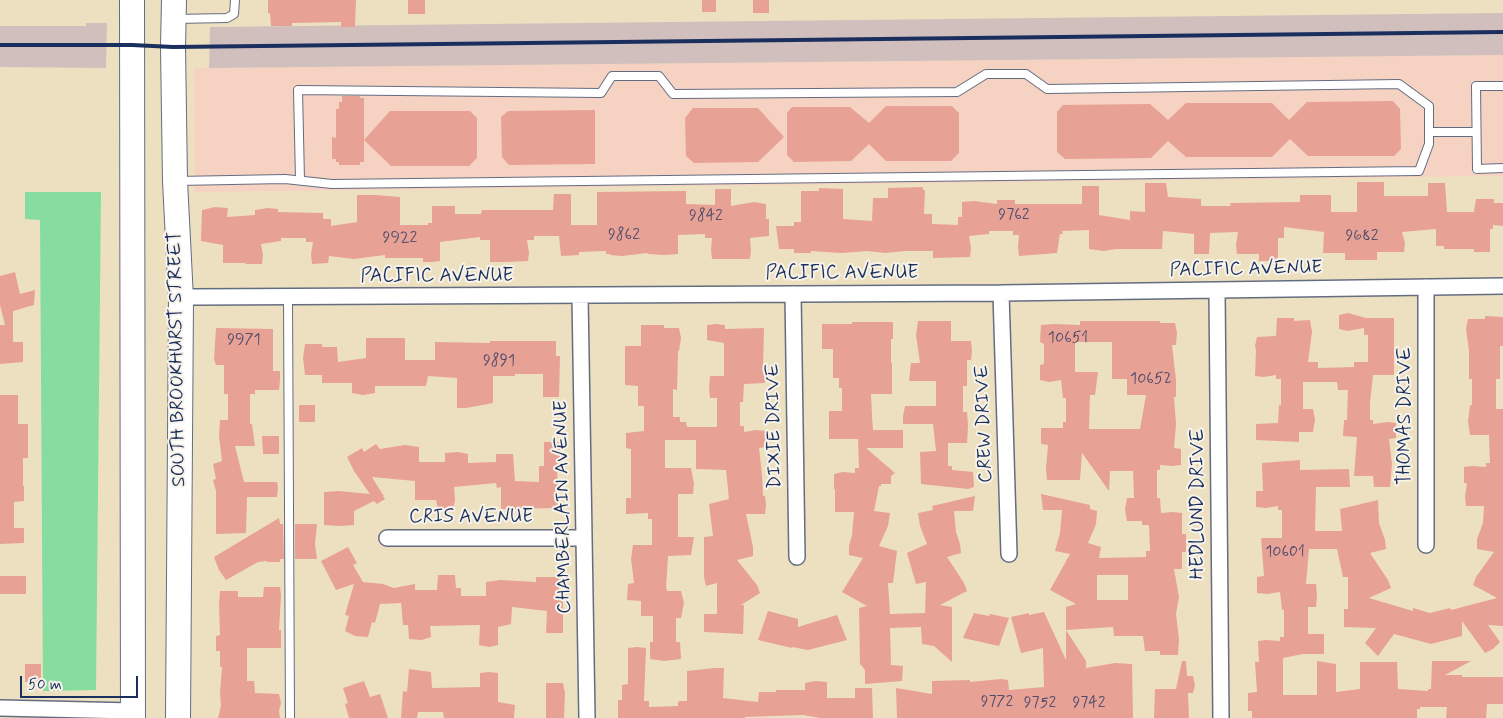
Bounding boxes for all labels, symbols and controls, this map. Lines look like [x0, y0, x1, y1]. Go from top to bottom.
house number: 9762 [998, 206, 1030, 226]
house number: 9842 [689, 207, 723, 227]
house number: 9862 [608, 226, 640, 246]
house number: 9682 [1345, 227, 1379, 247]
house number: 9922 [383, 229, 417, 249]
street label: SOUTH BROOKHURST STREET [164, 231, 192, 487]
street label: PACIFIC AVENUE [1169, 257, 1323, 283]
street label: PACIFIC AVENUE [766, 263, 918, 285]
street label: PACIFIC AVENUE [361, 266, 513, 288]
house number: 10651 [1048, 329, 1088, 349]
house number: 9971 [227, 331, 261, 351]
street label: THOMAS DRIVE [1395, 347, 1417, 485]
house number: 9891 [483, 352, 515, 372]
street label: DIXIE DRIVE [763, 363, 787, 489]
street label: CREW DRIVE [972, 365, 998, 483]
house number: 10652 [1130, 370, 1172, 390]
street label: CHAMBERLAIN AVENUE [551, 400, 577, 614]
street label: HEDLUND DRIVE [1188, 428, 1210, 580]
street label: CRIS AVENUE [409, 507, 533, 529]
house number: 10601 [1265, 543, 1305, 563]
scale bar [22, 666, 140, 698]
text: 50 m [28, 675, 62, 695]
house number: 9772 [981, 693, 1013, 713]
house number: 9752 [1024, 694, 1056, 714]
house number: 9742 [1072, 694, 1106, 714]

